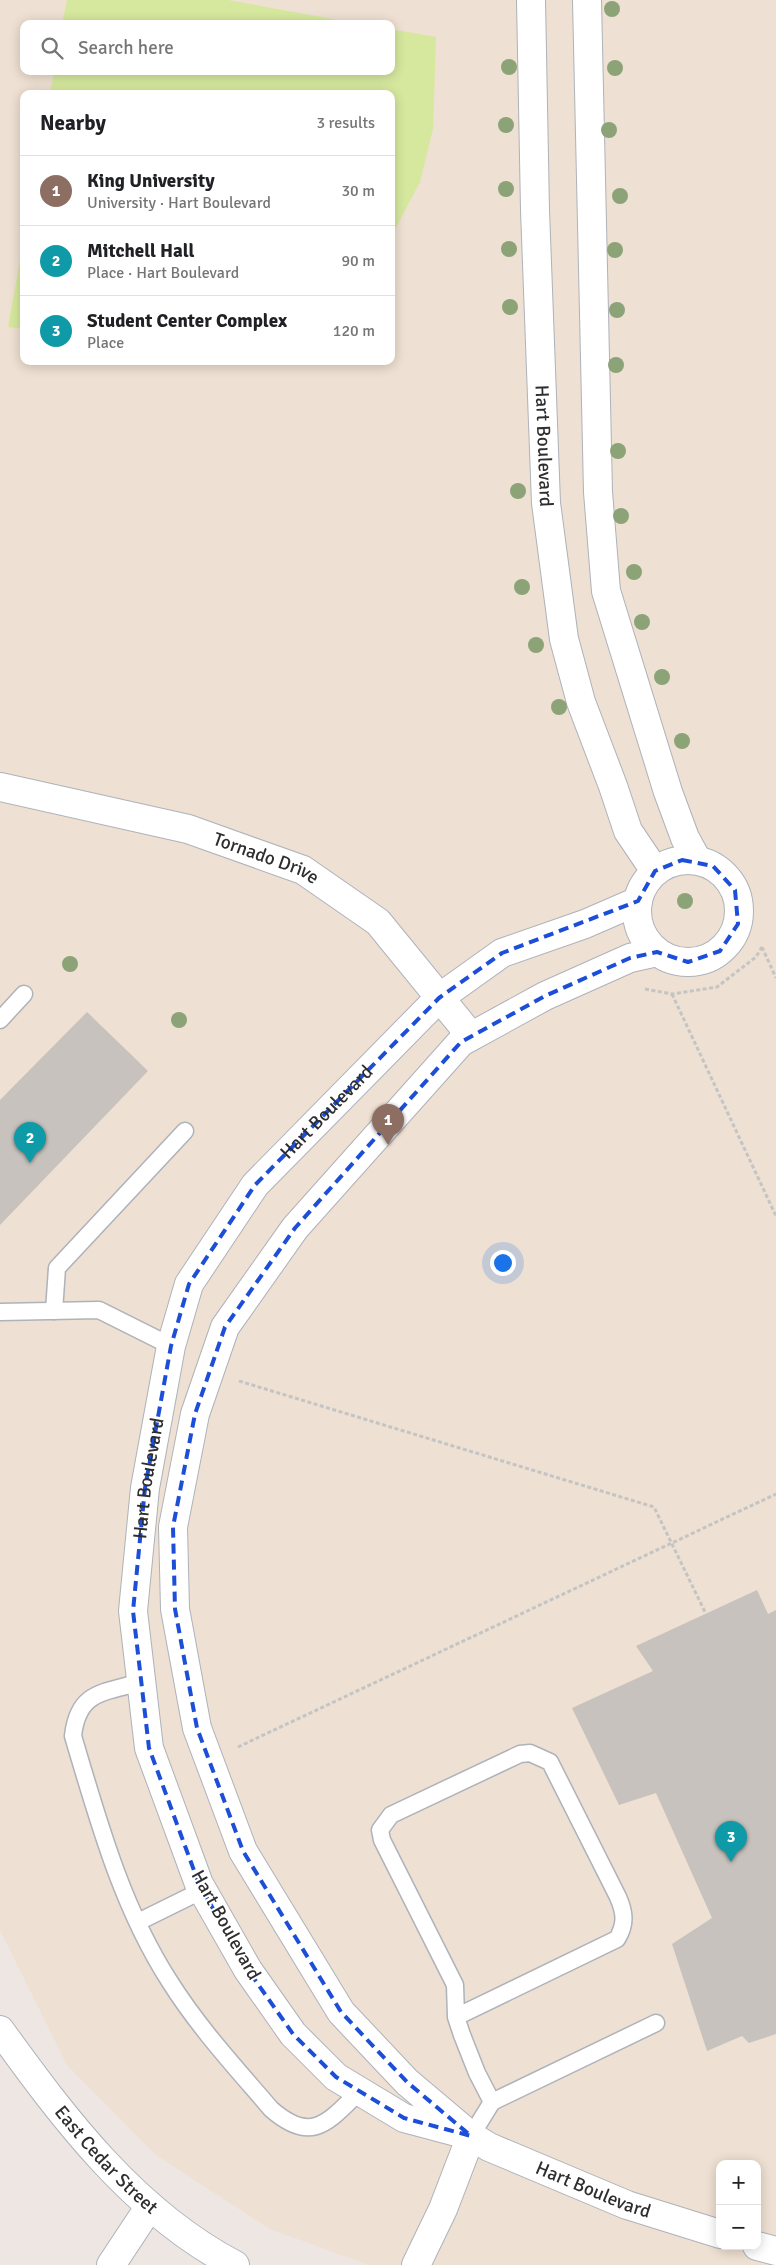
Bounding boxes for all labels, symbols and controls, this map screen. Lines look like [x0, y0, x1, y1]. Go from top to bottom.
search box [20, 20, 395, 75]
icon: search [38, 34, 66, 62]
text: Search here [78, 36, 174, 60]
text: Nearby [40, 110, 106, 136]
text: 3 results [316, 113, 375, 133]
text: King University [87, 169, 215, 193]
text: 1 [52, 181, 60, 201]
text: 30 m [341, 181, 375, 201]
text: University · Hart Boulevard [87, 193, 271, 213]
text: Mitchell Hall [87, 239, 195, 263]
text: 2 [52, 251, 60, 271]
text: 90 m [341, 251, 375, 271]
text: Place · Hart Boulevard [87, 263, 239, 283]
text: Student Center Complex [87, 309, 287, 333]
text: 3 [52, 321, 60, 341]
text: 120 m [333, 321, 375, 341]
text: Place [87, 333, 124, 353]
street label: Hart Boulevard [530, 384, 558, 507]
street label: Tornado Drive [210, 827, 324, 890]
street label: Hart Boulevard [275, 1060, 378, 1164]
pin: 1 [372, 1104, 404, 1145]
pin: 2 [14, 1122, 46, 1163]
your location [490, 1250, 516, 1276]
street label: Hart Boulevard [128, 1416, 170, 1540]
pin: 3 [715, 1821, 747, 1862]
street label: Hart Boulevard [186, 1866, 266, 1984]
street label: East Cedar Street [49, 2101, 163, 2220]
street label: Hart Boulevard [532, 2156, 654, 2224]
map controls [716, 2160, 761, 2250]
button: + [716, 2160, 761, 2205]
button: − [716, 2205, 761, 2250]

